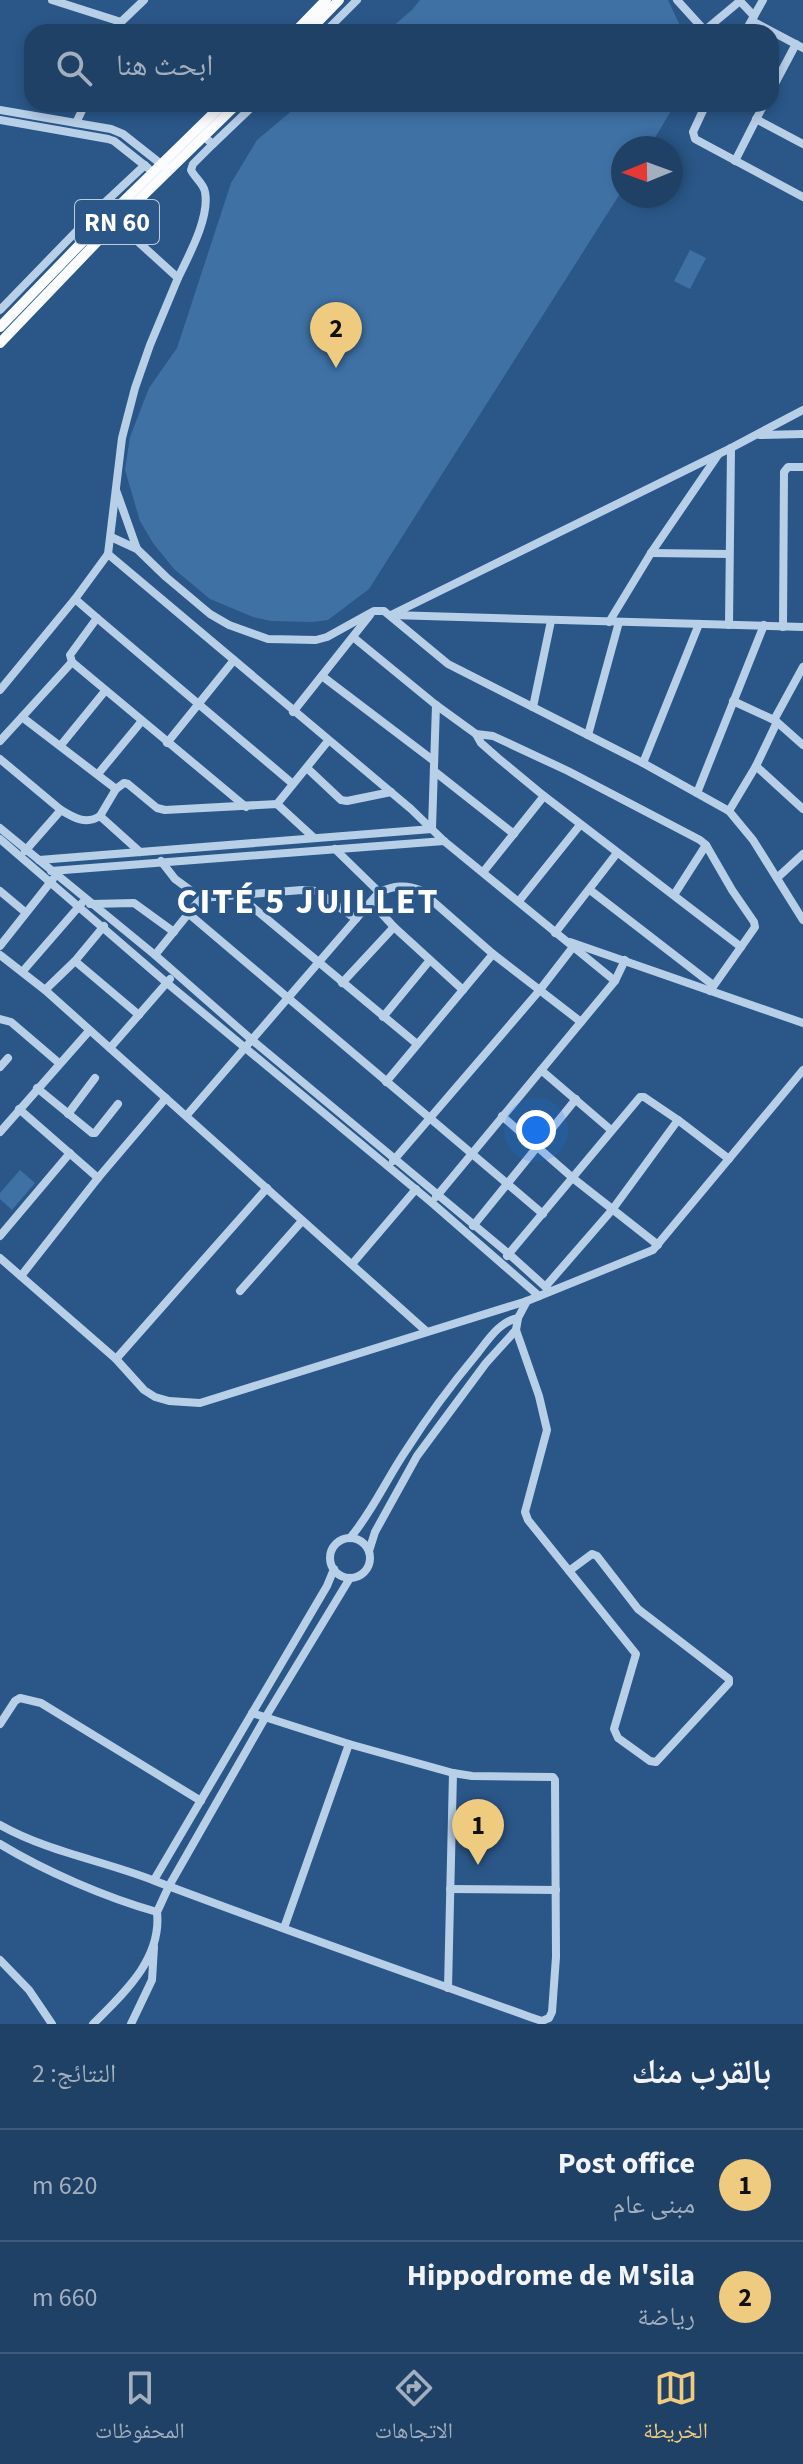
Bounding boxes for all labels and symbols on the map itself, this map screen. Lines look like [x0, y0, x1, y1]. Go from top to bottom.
north arrow [611, 136, 683, 208]
road number: RN 60 [75, 200, 159, 244]
pin: 2 [310, 302, 362, 368]
district label: CITÉ 5 JUILLET [176, 876, 440, 927]
your location [516, 1110, 556, 1150]
pin: 1 [452, 1799, 504, 1865]

